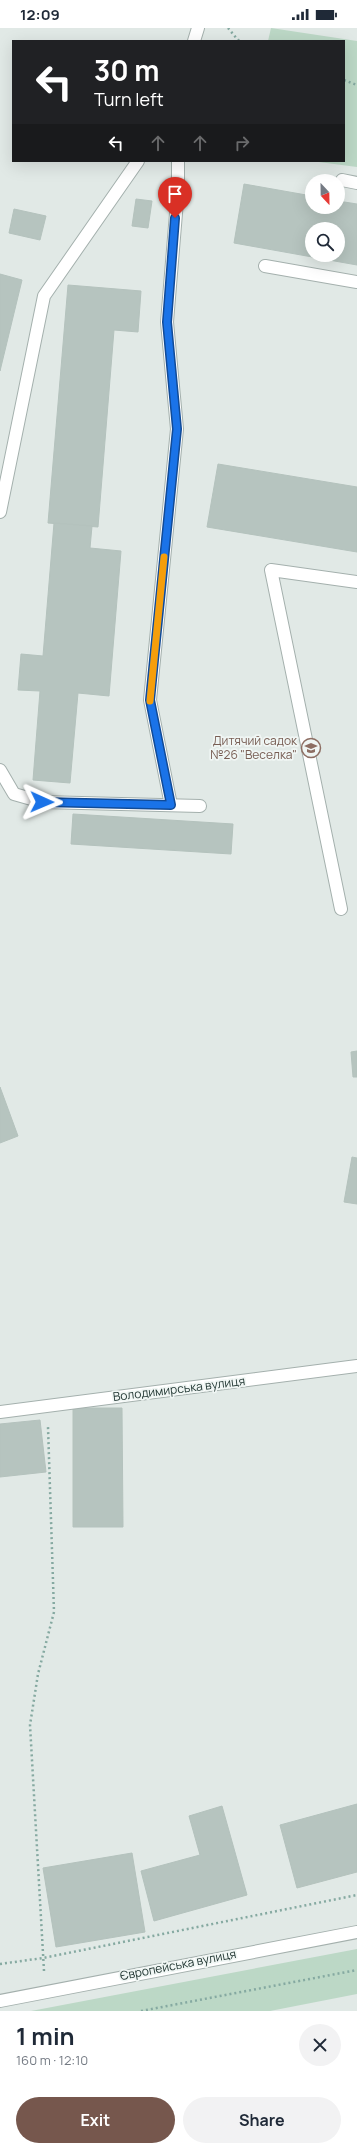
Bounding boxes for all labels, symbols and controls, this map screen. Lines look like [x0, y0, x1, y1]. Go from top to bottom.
text: 12:09 [20, 4, 60, 25]
text: 30 m [94, 51, 159, 89]
icon: left [28, 56, 80, 108]
text: Turn left [94, 87, 164, 111]
icon: left [105, 132, 127, 154]
icon: ahead [147, 132, 169, 154]
icon: ahead [189, 132, 211, 154]
icon: right [231, 132, 253, 154]
north arrow [305, 174, 345, 214]
map controls [305, 174, 345, 262]
pin [158, 177, 192, 218]
icon: arrive [164, 183, 186, 205]
button: search [305, 222, 345, 262]
place label: Дитячий садок №26 "Веселка" [210, 732, 298, 763]
school or university icon: Дитячий садок №26 "Веселка" [300, 737, 322, 759]
position arrow [21, 781, 63, 823]
street label: Володимирська вулиця [112, 1372, 246, 1405]
street label: Європейська вулиця [118, 1945, 238, 1984]
text: 1 min [16, 2019, 75, 2052]
button: close [299, 2024, 341, 2066]
text: 160 m · 12:10 [16, 2051, 88, 2069]
button: Exit [16, 2097, 175, 2143]
button: Share [183, 2097, 341, 2143]

